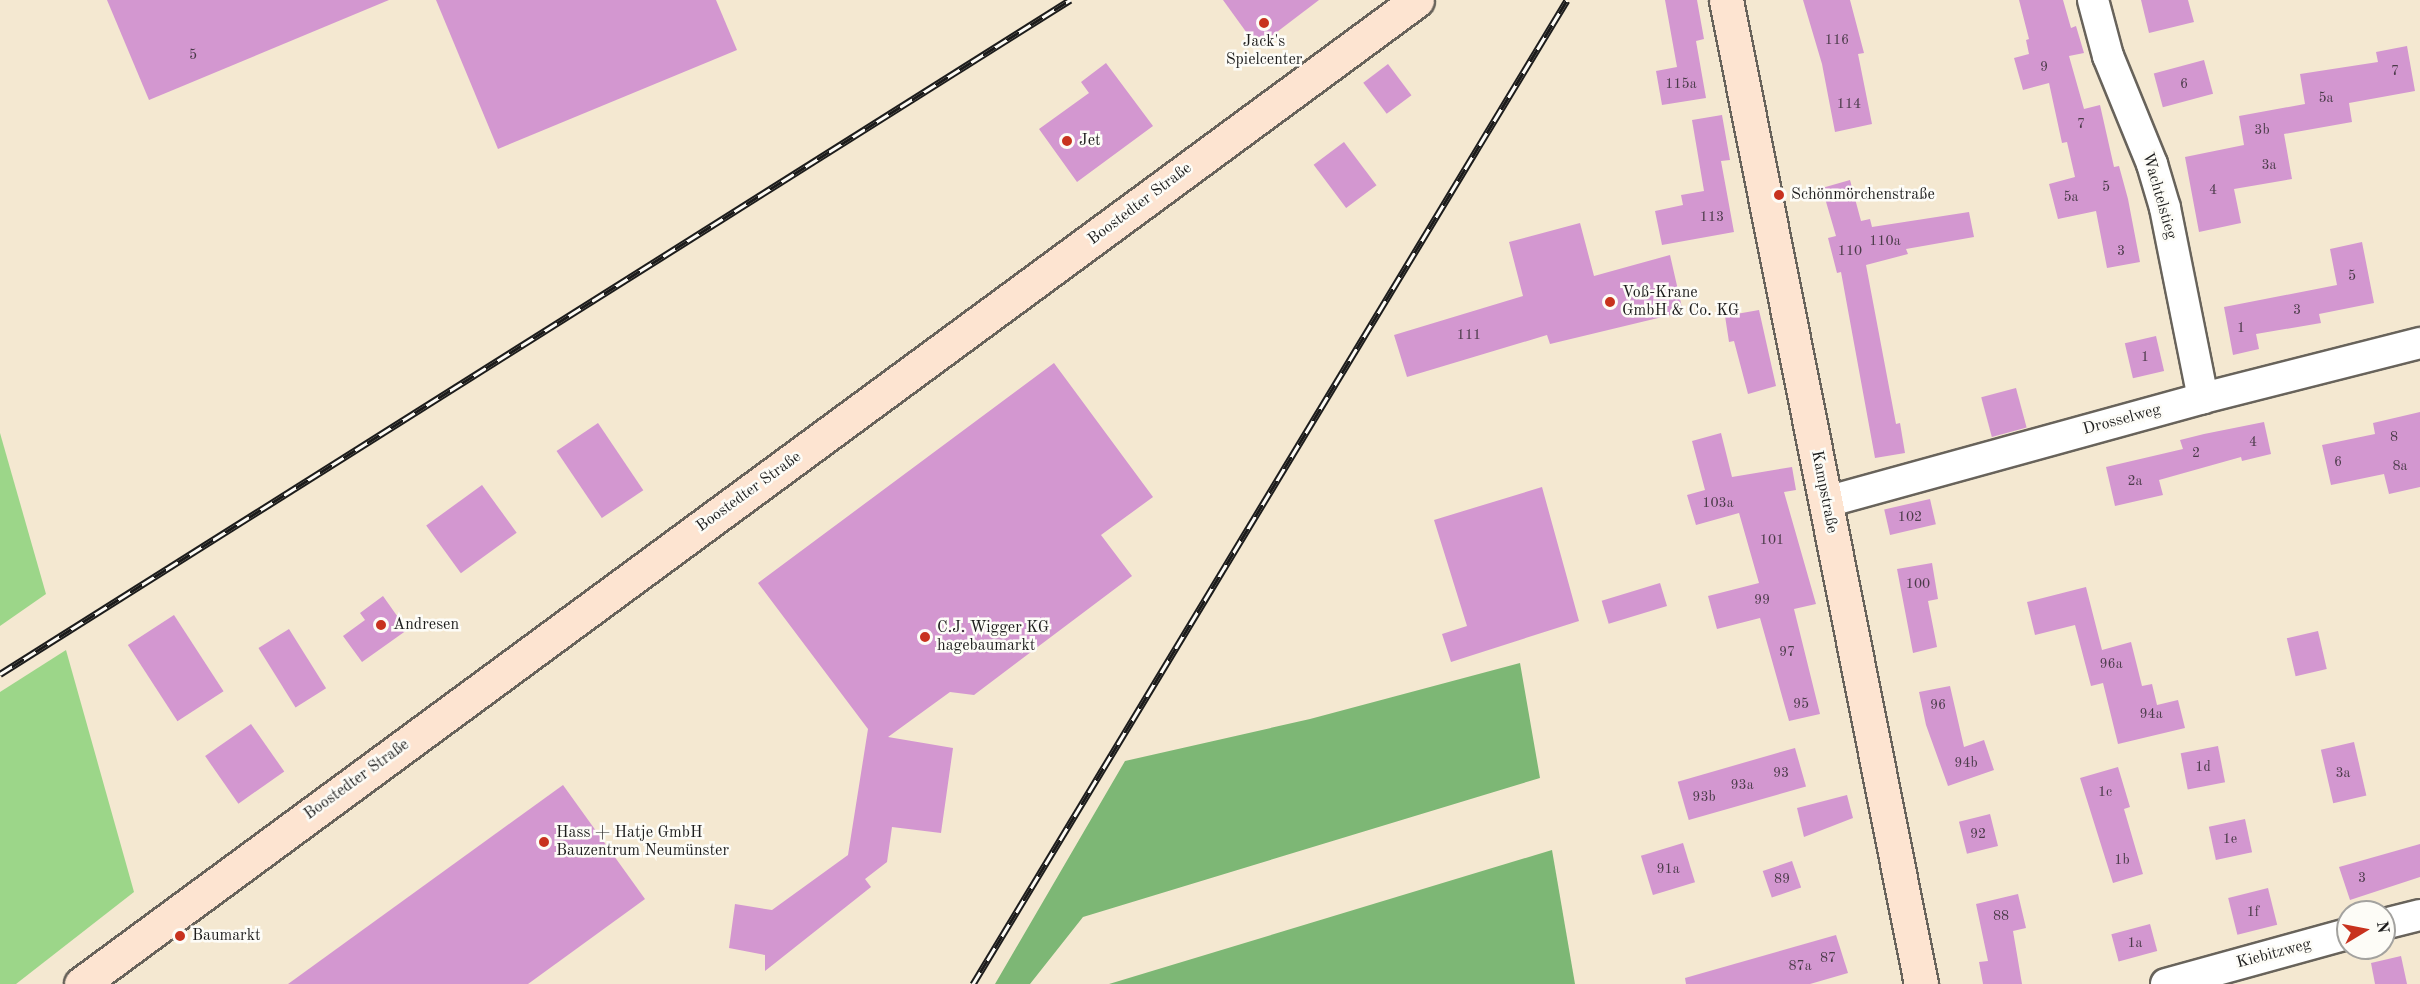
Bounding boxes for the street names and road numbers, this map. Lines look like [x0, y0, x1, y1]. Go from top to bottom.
street label: Wachtelstieg [2137, 150, 2181, 242]
street label: Boostedter Straße [1084, 159, 1196, 249]
street label: Drosselweg [2081, 400, 2163, 440]
street label: Boostedter Straße [693, 448, 805, 536]
street label: Kampstraße [1807, 449, 1841, 535]
street label: Boostedter Straße [301, 736, 413, 824]
street label: Kiebitzweg [2235, 935, 2313, 973]

